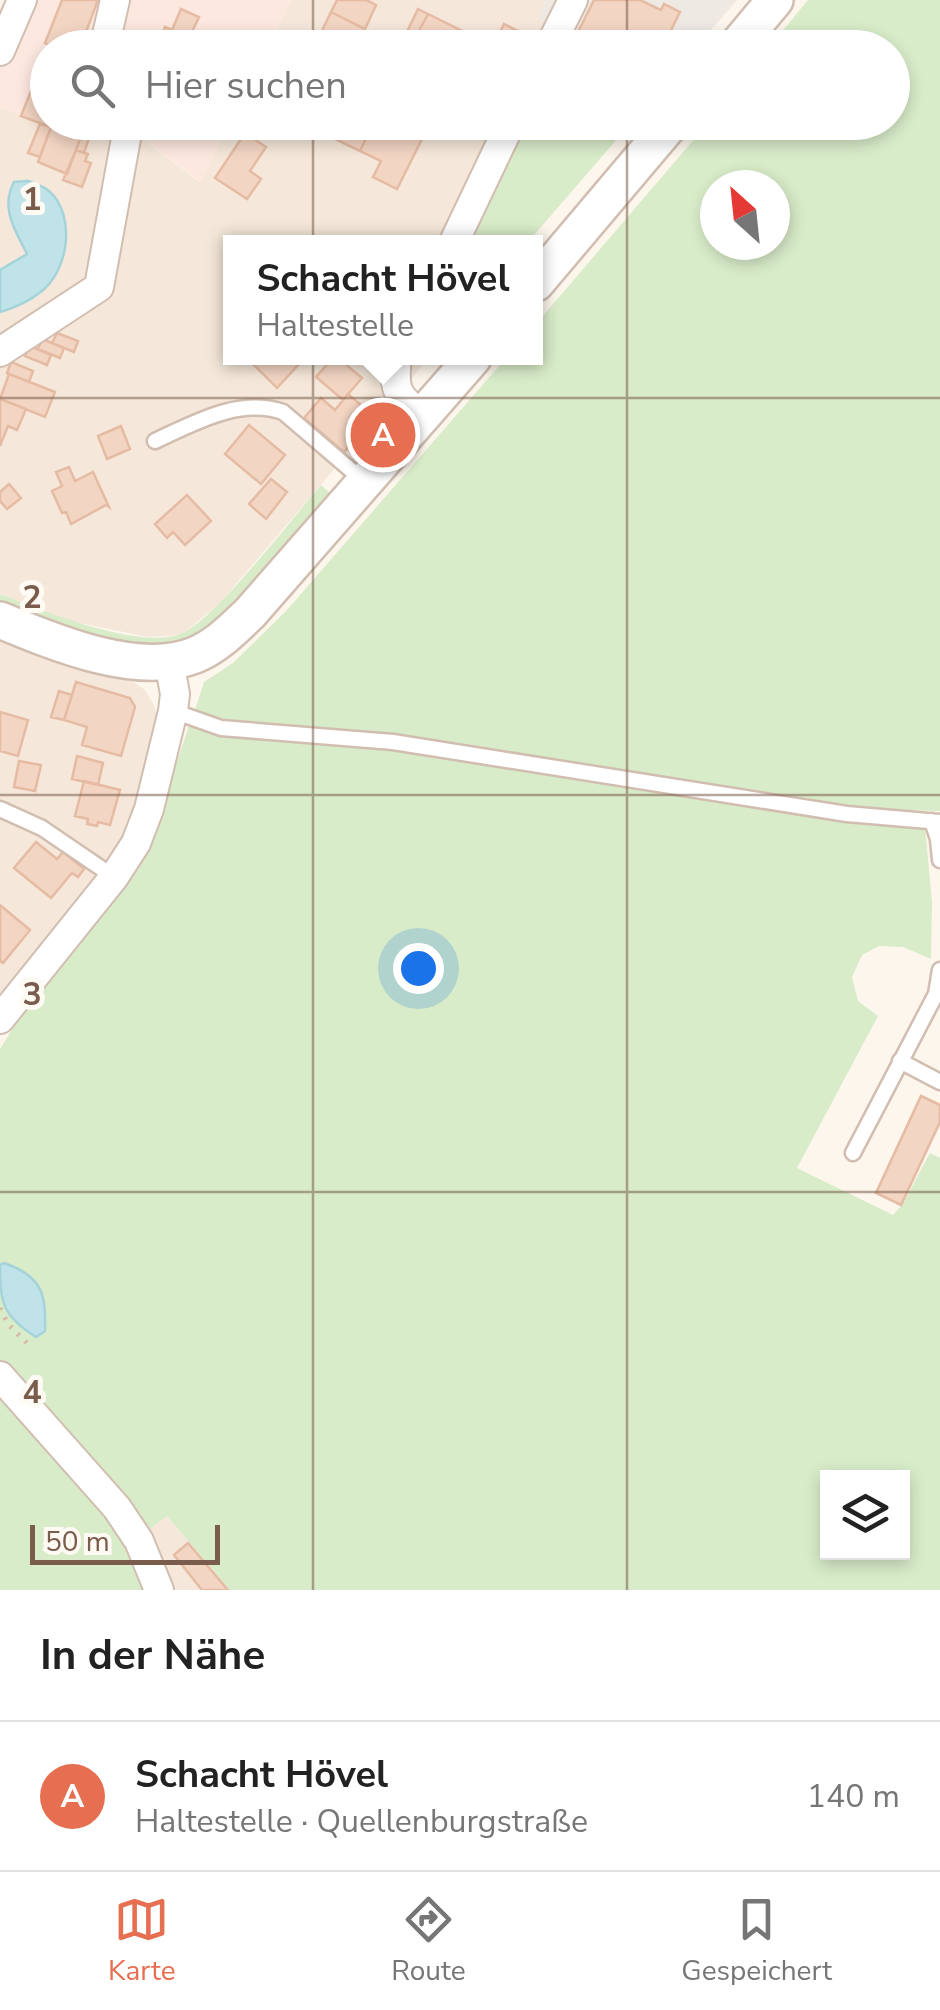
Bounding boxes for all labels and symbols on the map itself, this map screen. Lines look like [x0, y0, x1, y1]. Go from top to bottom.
north arrow [700, 170, 790, 260]
text: 1 [22, 178, 42, 221]
pin: A [350, 398, 416, 472]
text: 2 [22, 576, 42, 619]
your location [393, 943, 444, 994]
text: 3 [22, 973, 42, 1016]
text: 4 [22, 1371, 42, 1414]
scale bar [30, 1520, 220, 1564]

